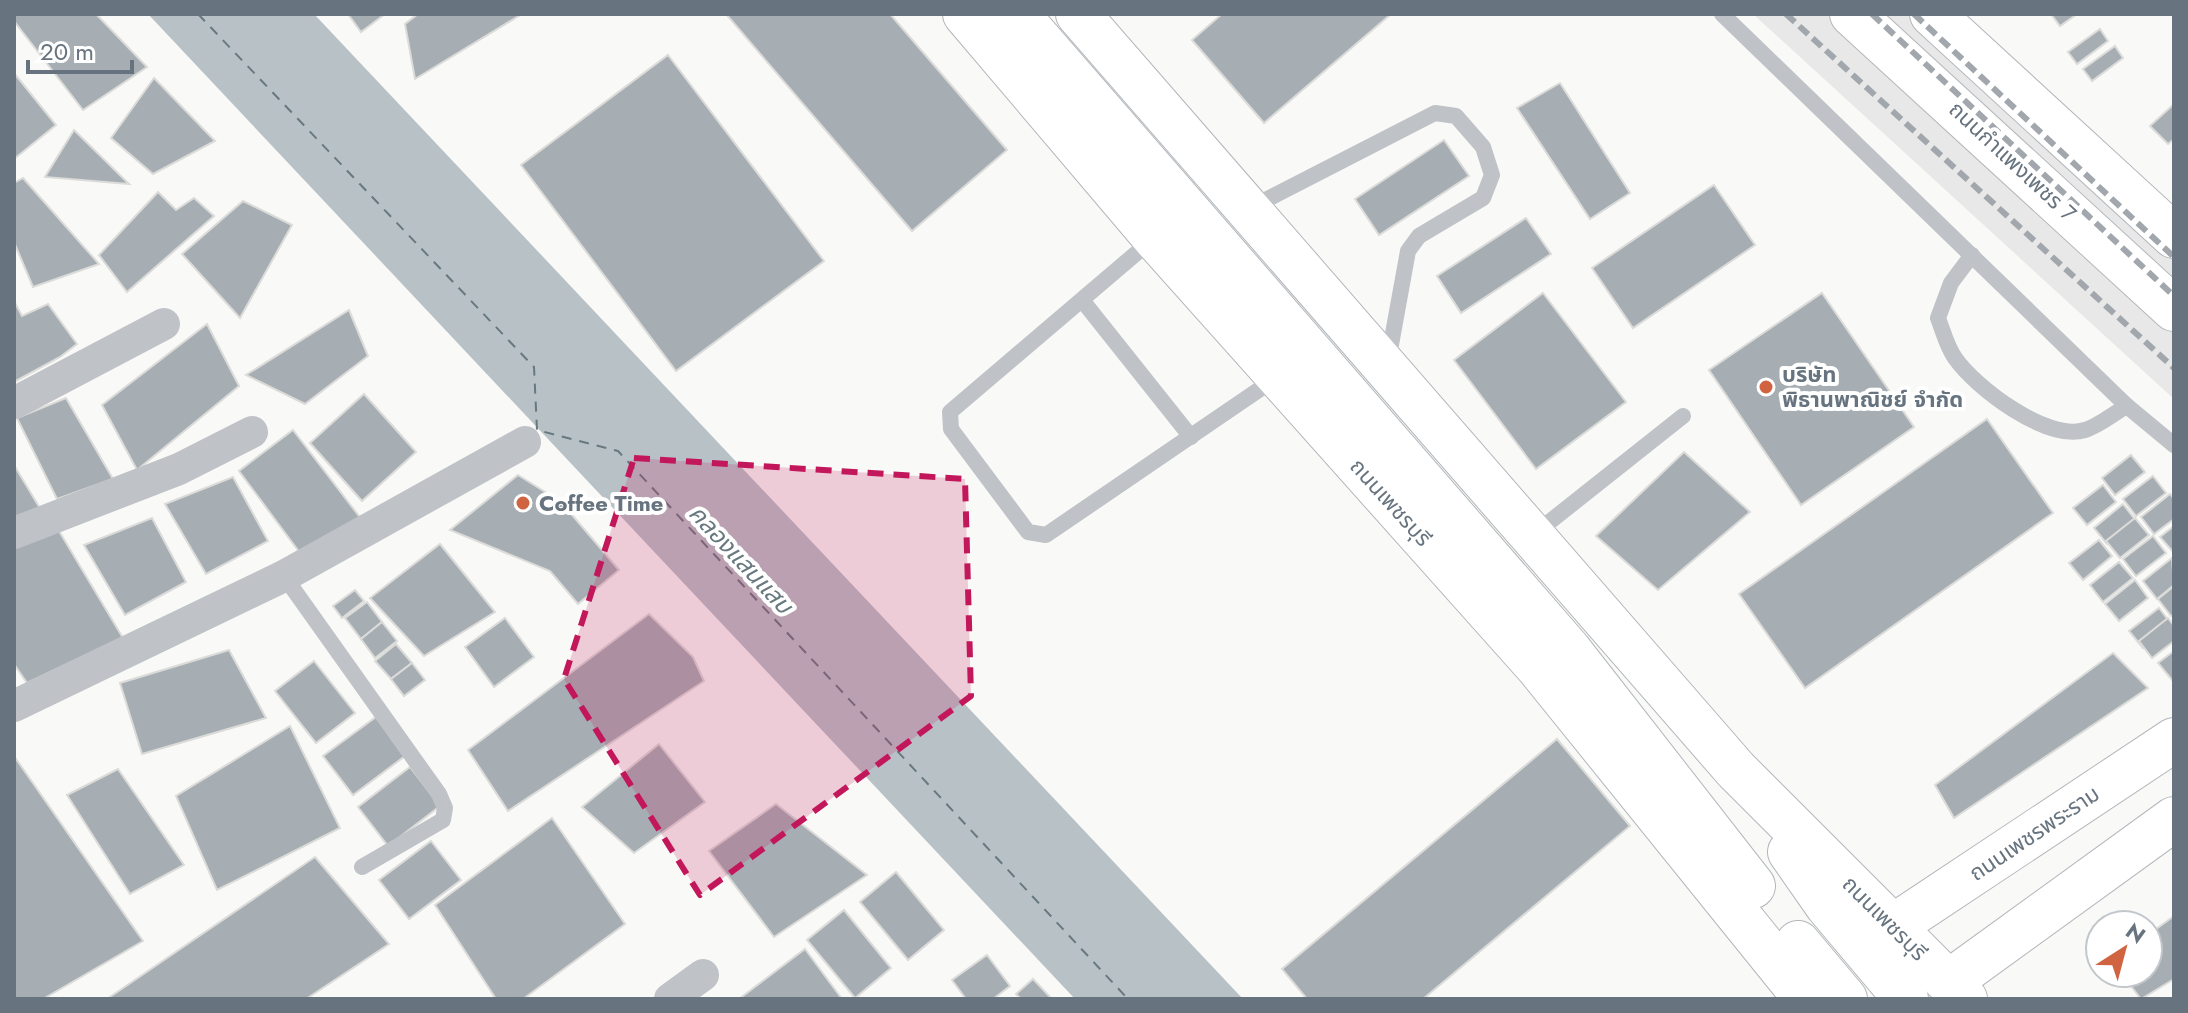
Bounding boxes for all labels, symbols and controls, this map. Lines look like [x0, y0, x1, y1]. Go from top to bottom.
scale bar [28, 24, 132, 74]
text: 20 m [40, 34, 94, 69]
street label: ถนนกำแพงเพชร 7 [1942, 93, 2084, 229]
place label: บริษัท พิธานพาณิชย์ จำกัด [1782, 358, 1963, 415]
marker: บริษัท พิธานพาณิชย์ จำกัด [1757, 378, 1775, 396]
street label: ถนนเพชรบุรี [1343, 451, 1439, 553]
place label: Coffee Time [539, 487, 663, 519]
marker: Coffee Time [514, 494, 532, 512]
water label: คลองแสนแสบ [681, 496, 802, 623]
street label: ถนนเพชรพระราม [1962, 777, 2106, 889]
street label: ถนนเพชรบุรี [1835, 868, 1935, 968]
north arrow [2084, 909, 2164, 989]
text: N [2119, 915, 2152, 951]

